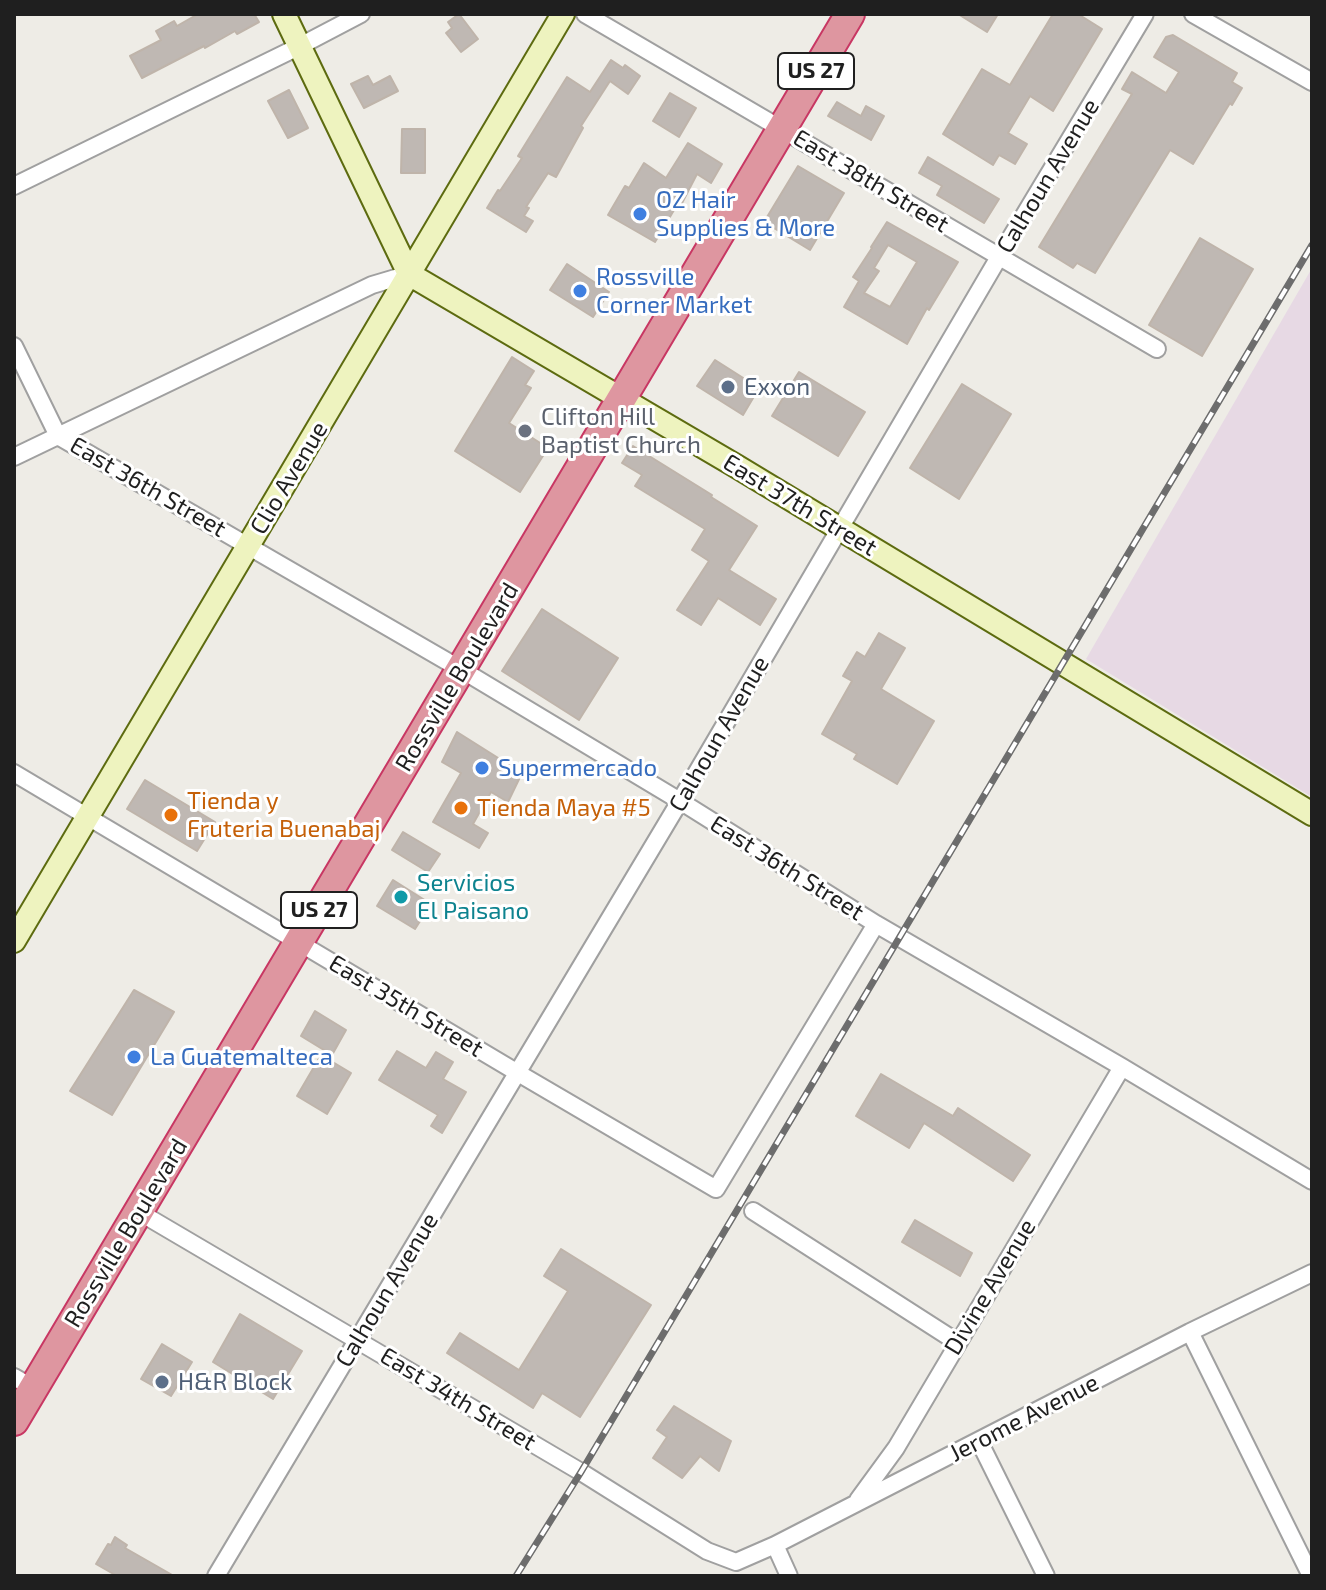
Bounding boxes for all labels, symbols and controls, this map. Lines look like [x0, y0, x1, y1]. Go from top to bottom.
road number: US 27 [778, 53, 854, 89]
street label: Calhoun Avenue [991, 94, 1105, 258]
street label: East 38th Street [788, 123, 954, 239]
place label: OZ Hair Supplies & More [656, 186, 835, 242]
marker: OZ Hair Supplies & More [631, 205, 649, 223]
place label: Rossville Corner Market [596, 263, 752, 319]
marker: Rossville Corner Market [571, 282, 589, 300]
place label: Exxon [744, 373, 810, 401]
marker: Exxon [719, 378, 737, 396]
place label: Clifton Hill Baptist Church [541, 403, 701, 459]
street label: Clio Avenue [244, 417, 334, 539]
marker: Clifton Hill Baptist Church [516, 422, 534, 440]
street label: East 36th Street [65, 431, 231, 543]
street label: East 37th Street [718, 448, 882, 562]
street label: Rossville Boulevard [389, 577, 525, 777]
street label: Calhoun Avenue [663, 651, 775, 817]
place label: Supermercado [498, 754, 657, 782]
marker: Supermercado [473, 759, 491, 777]
place label: Tienda y Fruteria Buenabaj [187, 787, 380, 843]
place label: Tienda Maya #5 [477, 794, 651, 822]
marker: Tienda Maya #5 [452, 799, 470, 817]
marker: Tienda y Fruteria Buenabaj [162, 806, 180, 824]
street label: East 36th Street [705, 809, 869, 927]
place label: Servicios El Paisano [417, 869, 529, 925]
marker: Servicios El Paisano [392, 888, 410, 906]
road number: US 27 [281, 892, 357, 928]
street label: East 35th Street [324, 949, 488, 1063]
place label: La Guatemalteca [150, 1043, 333, 1071]
marker: La Guatemalteca [125, 1048, 143, 1066]
street label: Rossville Boulevard [58, 1133, 194, 1333]
street label: Calhoun Avenue [330, 1208, 444, 1372]
street label: Divine Avenue [938, 1214, 1042, 1360]
street label: East 34th Street [375, 1341, 541, 1457]
place label: H&R Block [178, 1368, 292, 1396]
street label: Jerome Avenue [945, 1368, 1103, 1468]
marker: H&R Block [153, 1373, 171, 1391]

